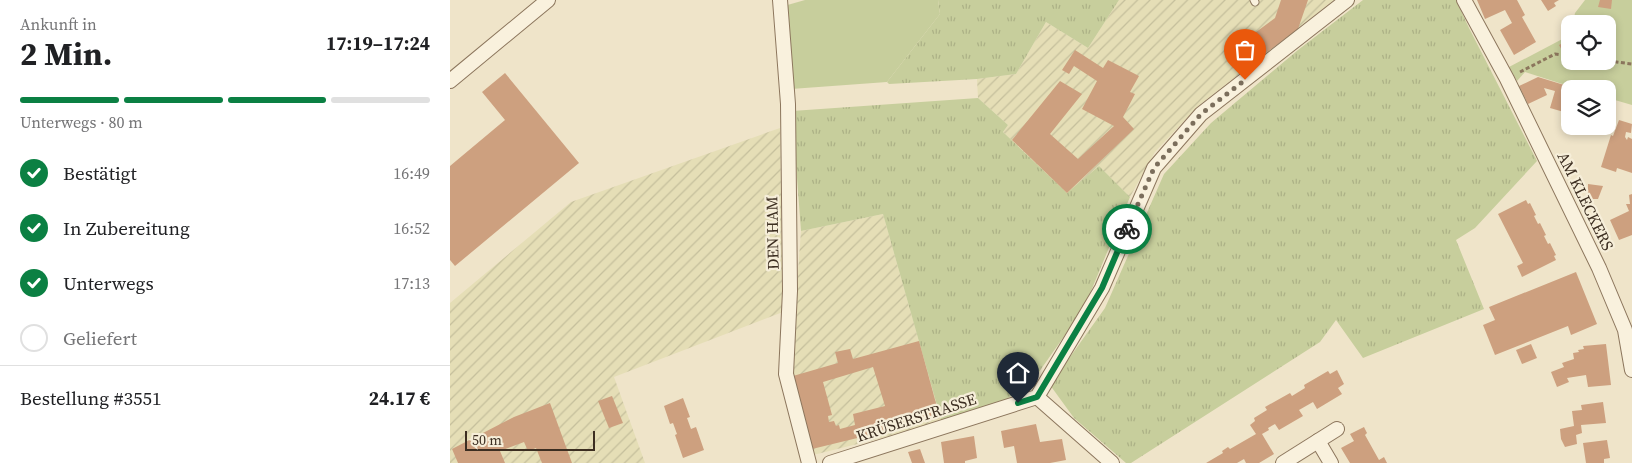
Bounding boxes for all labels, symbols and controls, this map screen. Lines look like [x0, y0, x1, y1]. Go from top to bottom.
text: Ankunft in [20, 13, 97, 35]
map controls [1561, 15, 1616, 135]
button: locate [1561, 15, 1616, 70]
pin [1224, 29, 1266, 80]
text: 17:19–17:24 [326, 30, 430, 56]
text: 2 Min. [20, 32, 112, 76]
icon: bag [1231, 36, 1259, 64]
button: layers [1561, 80, 1616, 135]
text: Unterwegs · 80 m [20, 111, 143, 133]
street label: AM KLECKERS [1553, 148, 1619, 254]
icon: check [20, 159, 48, 187]
text: Bestätigt [63, 160, 137, 186]
text: 16:49 [393, 162, 430, 184]
street label: DEN HAM [760, 196, 784, 270]
courier [1102, 204, 1152, 254]
icon: check [20, 214, 48, 242]
text: In Zubereitung [63, 215, 190, 241]
icon: bike [1113, 215, 1141, 243]
text: 16:52 [393, 217, 430, 239]
icon: check [20, 269, 48, 297]
text: Unterwegs [63, 270, 154, 296]
text: 17:13 [393, 272, 430, 294]
text: Geliefert [63, 325, 137, 351]
pin [997, 352, 1039, 403]
icon: home [1004, 359, 1032, 387]
text: Bestellung #3551 [20, 385, 162, 411]
text: 24.17 € [369, 385, 430, 411]
street label: KRÜSERSTRASSE [853, 387, 979, 447]
scale bar [465, 428, 595, 451]
text: 50 m [472, 430, 502, 450]

